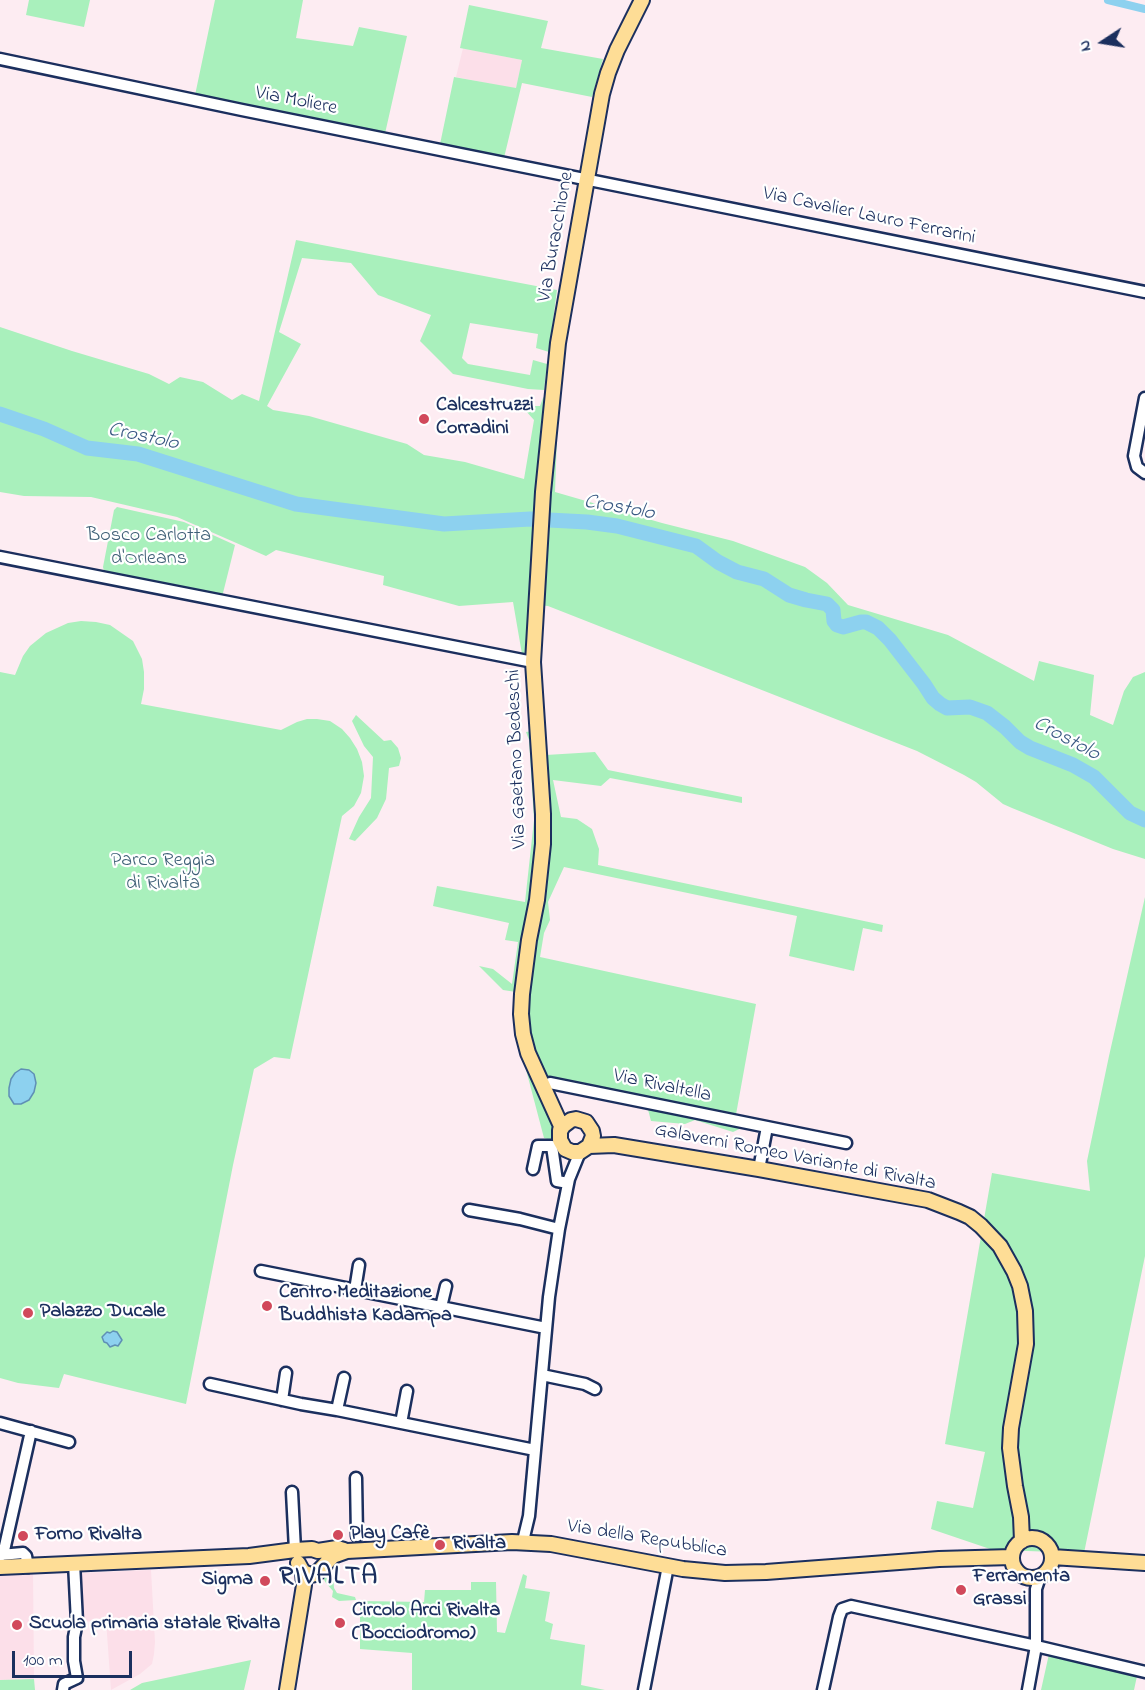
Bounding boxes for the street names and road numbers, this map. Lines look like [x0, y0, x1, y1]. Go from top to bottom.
street label: Via Moliere [253, 82, 339, 122]
street label: Via Buracchione [534, 170, 580, 304]
street label: Via Cavalier Lauro Ferrarini [760, 183, 978, 251]
street label: Via Gaetano Bedeschi [503, 669, 533, 849]
street label: Via Rivaltella [611, 1065, 713, 1109]
street label: Galaverni Romeo Variante di Rivalta [652, 1119, 938, 1197]
street label: Via della Repubblica [565, 1516, 729, 1564]

